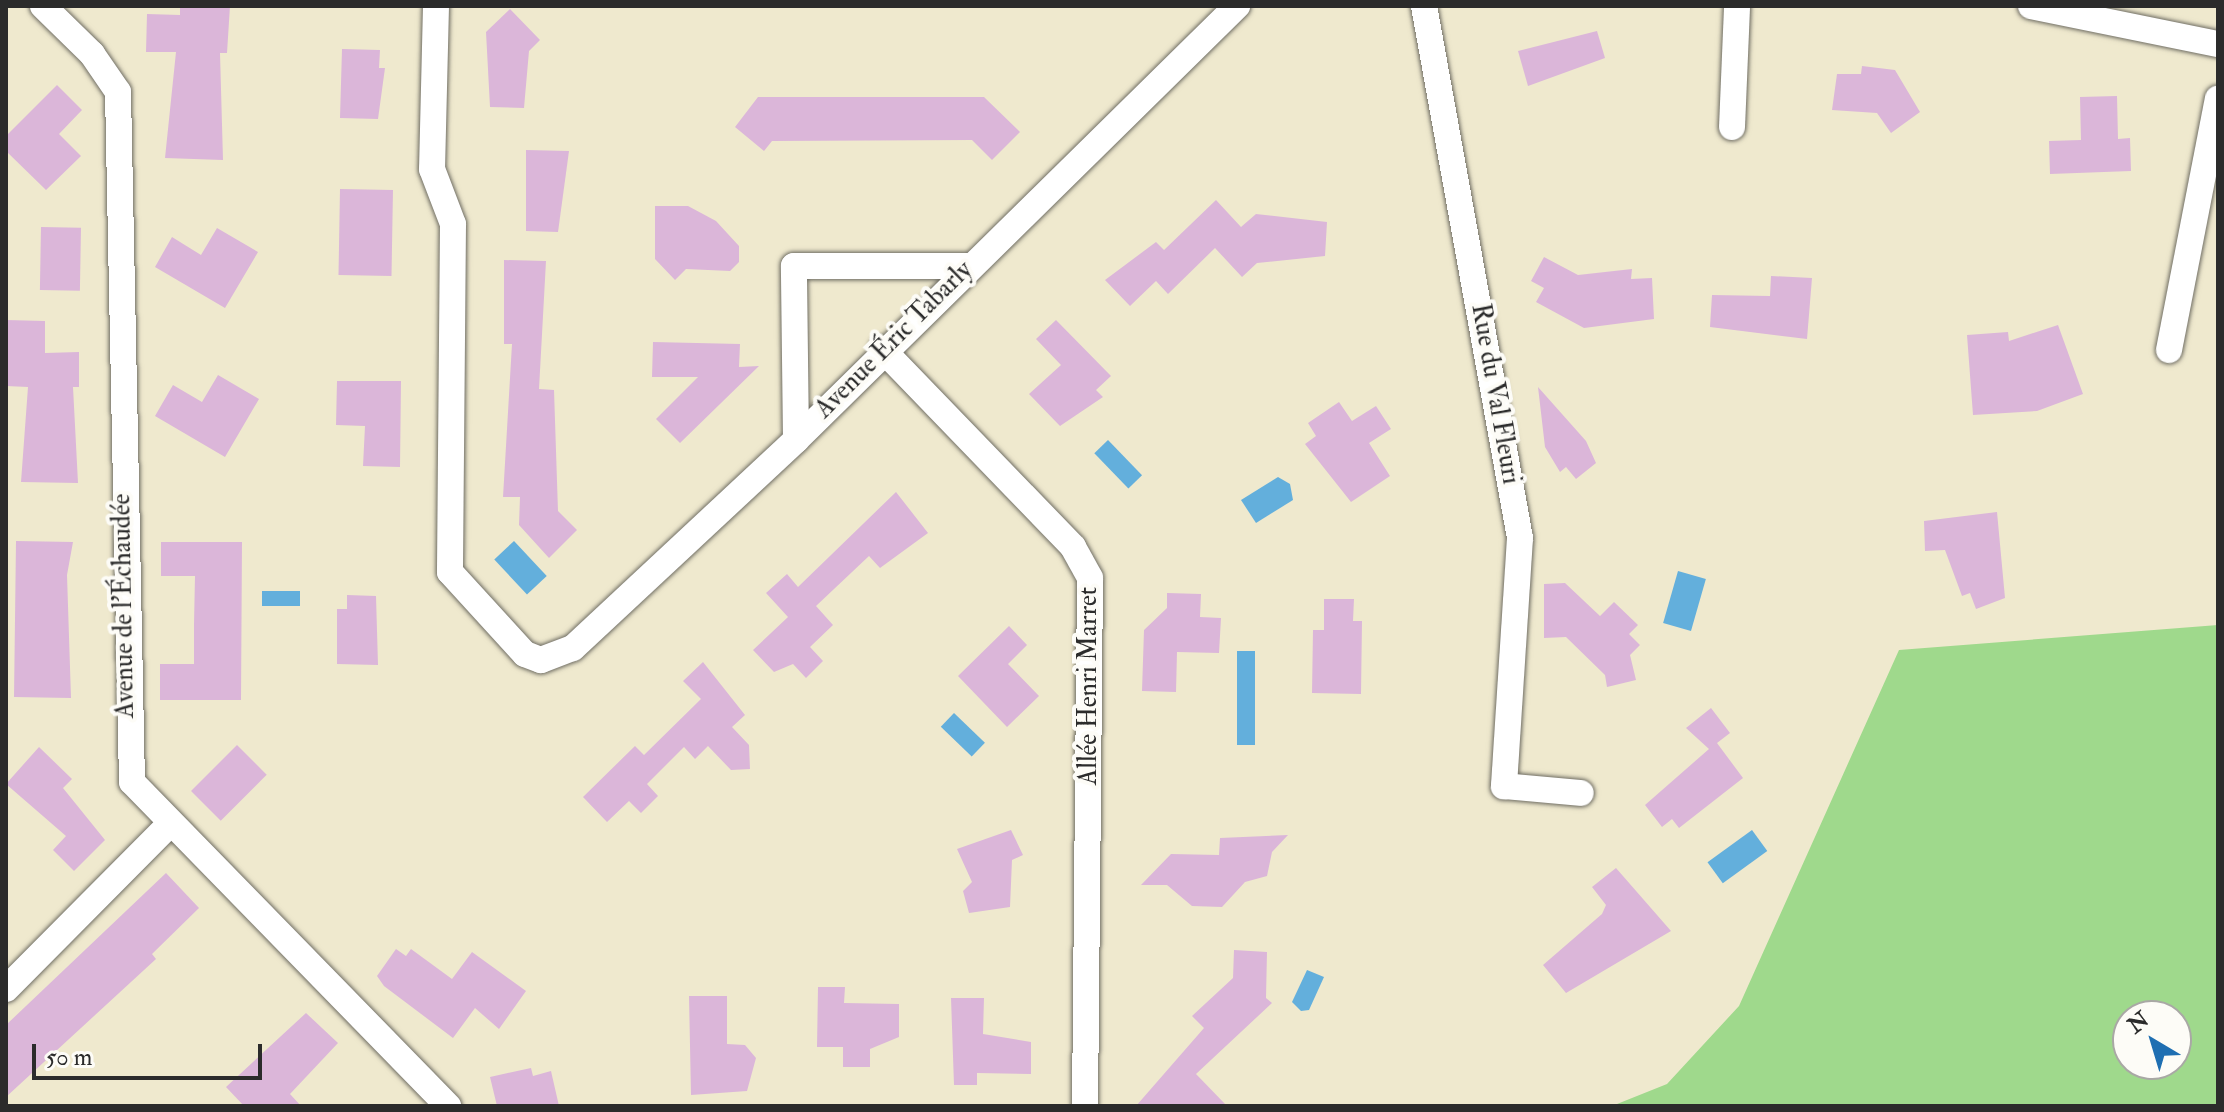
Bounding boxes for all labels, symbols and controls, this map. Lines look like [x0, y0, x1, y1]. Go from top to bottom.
street label: Avenue Éric Tabarly [809, 255, 979, 425]
street label: Rue du Val Fleuri [1464, 301, 1526, 487]
street label: Avenue de l'Échaudée [106, 493, 142, 719]
street label: Allée Henri Marret [1073, 587, 1105, 785]
north arrow [2112, 1000, 2192, 1080]
text: N [2122, 1006, 2155, 1040]
scale bar [36, 1028, 266, 1078]
text: 50 m [46, 1042, 92, 1073]

